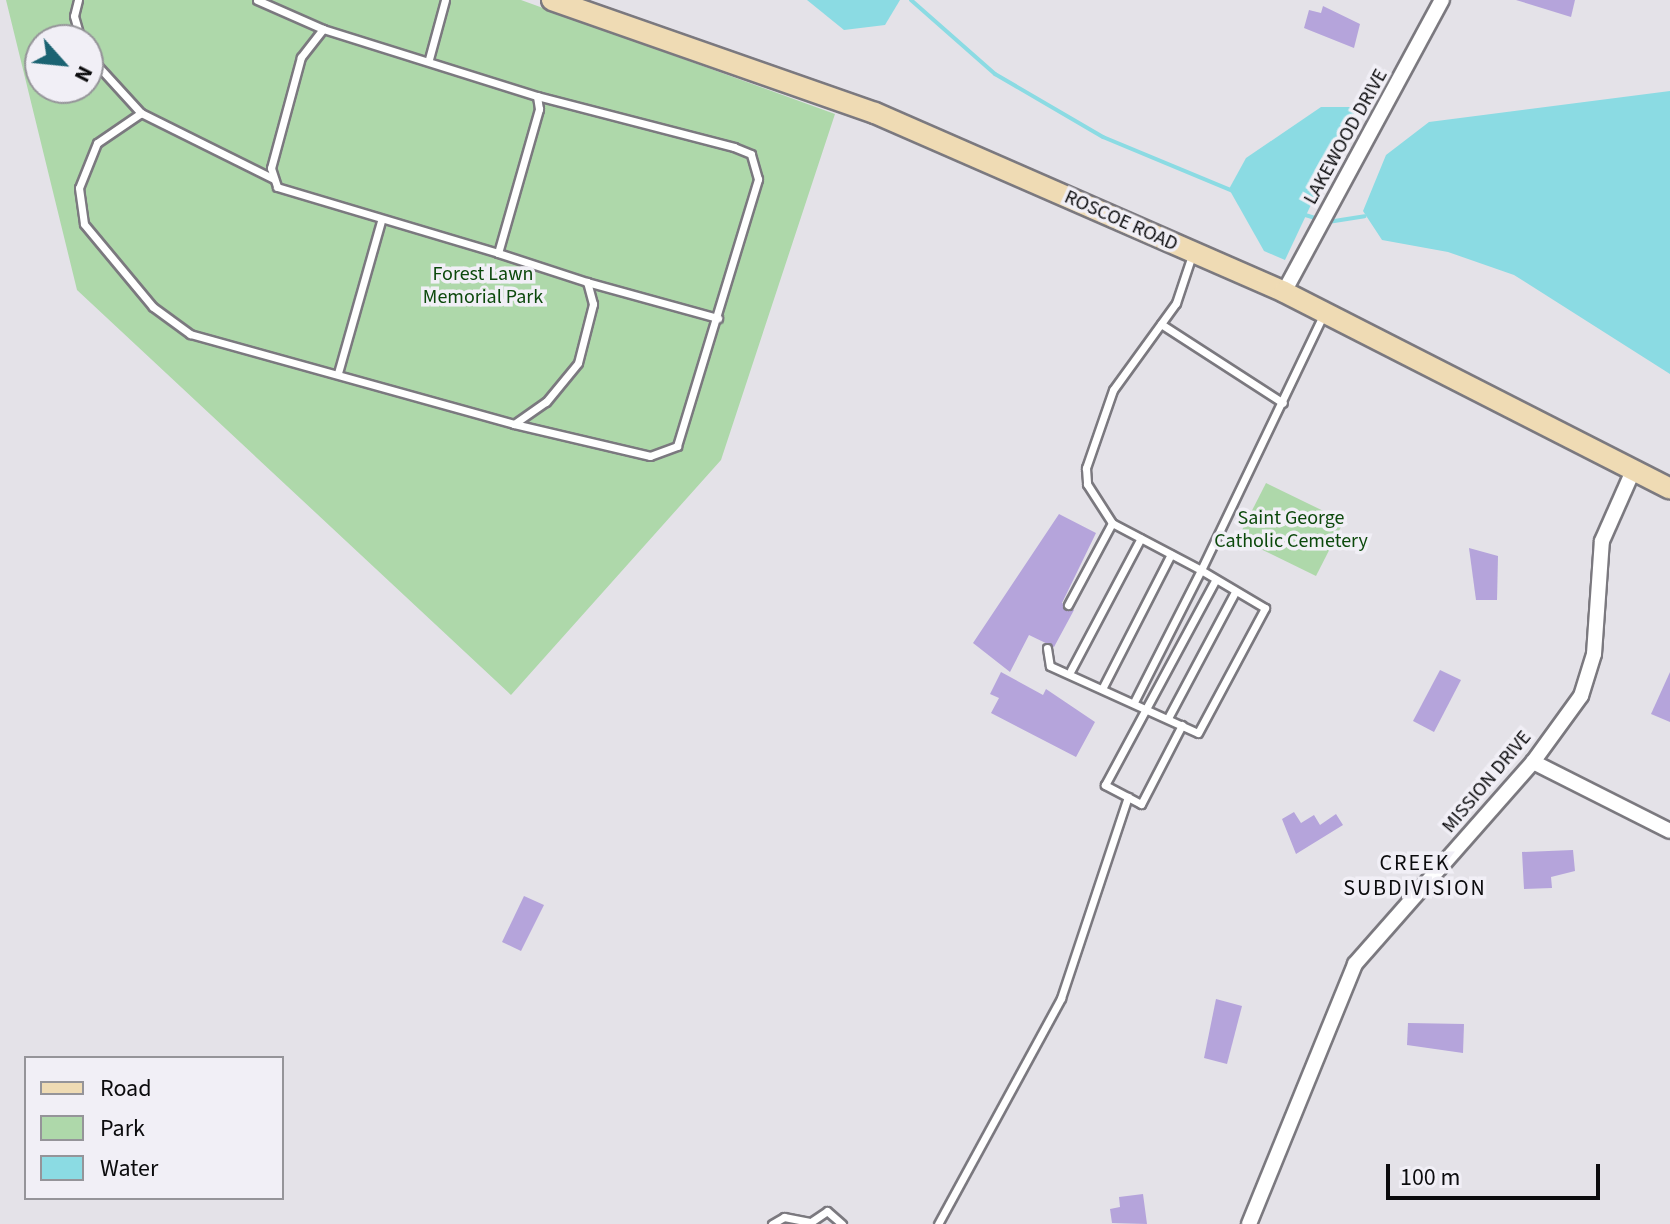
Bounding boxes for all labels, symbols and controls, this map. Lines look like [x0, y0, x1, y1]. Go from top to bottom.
north arrow [24, 24, 104, 104]
text: N [66, 60, 101, 88]
street label: LAKEWOOD DRIVE [1299, 65, 1393, 209]
street label: ROSCOE ROAD [1061, 185, 1181, 257]
park label: Forest Lawn Memorial Park [423, 262, 543, 309]
park label: Saint George Catholic Cemetery [1214, 506, 1368, 553]
street label: MISSION DRIVE [1437, 726, 1537, 838]
district label: CREEK SUBDIVISION [1343, 850, 1487, 902]
legend [24, 1056, 284, 1200]
text: Road [100, 1071, 152, 1106]
text: Park [100, 1111, 145, 1146]
scale bar [1390, 1148, 1604, 1198]
text: Water [100, 1151, 158, 1186]
text: 100 m [1400, 1160, 1460, 1195]

